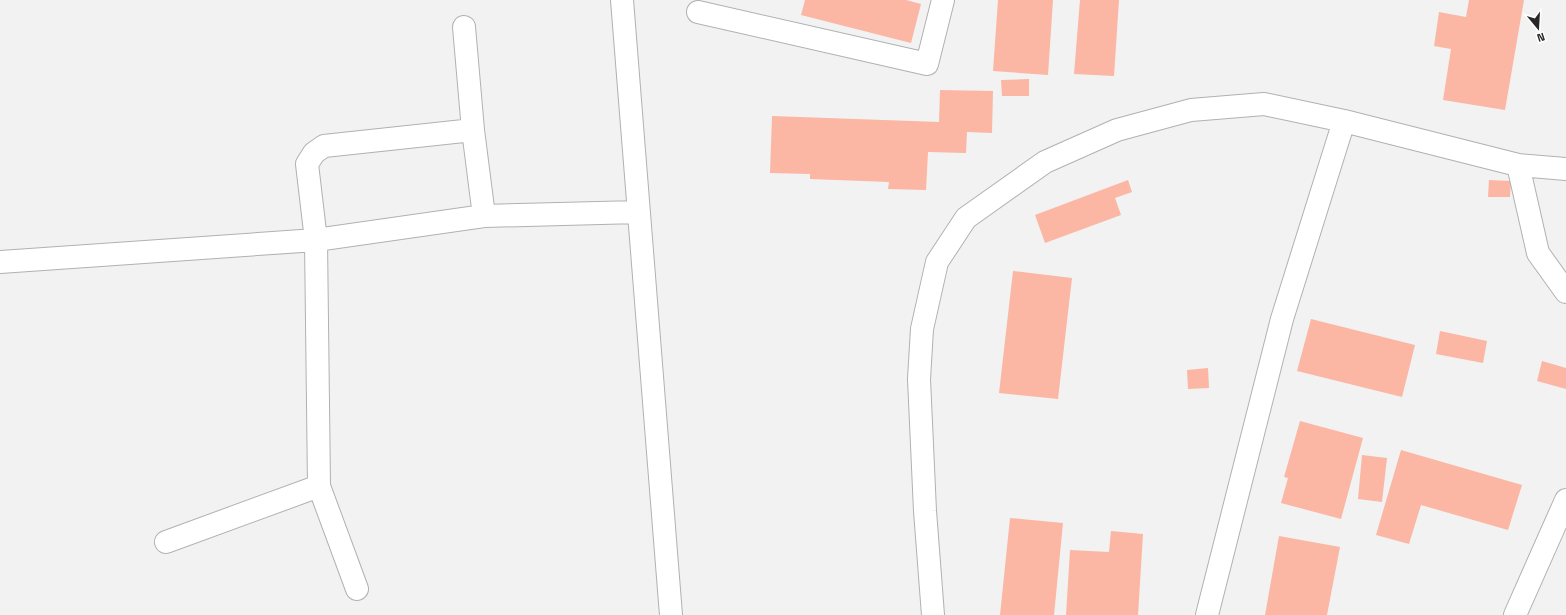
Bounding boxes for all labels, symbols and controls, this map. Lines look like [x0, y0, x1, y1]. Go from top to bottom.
north arrow [1518, 8, 1558, 48]
text: N [1535, 30, 1547, 45]

